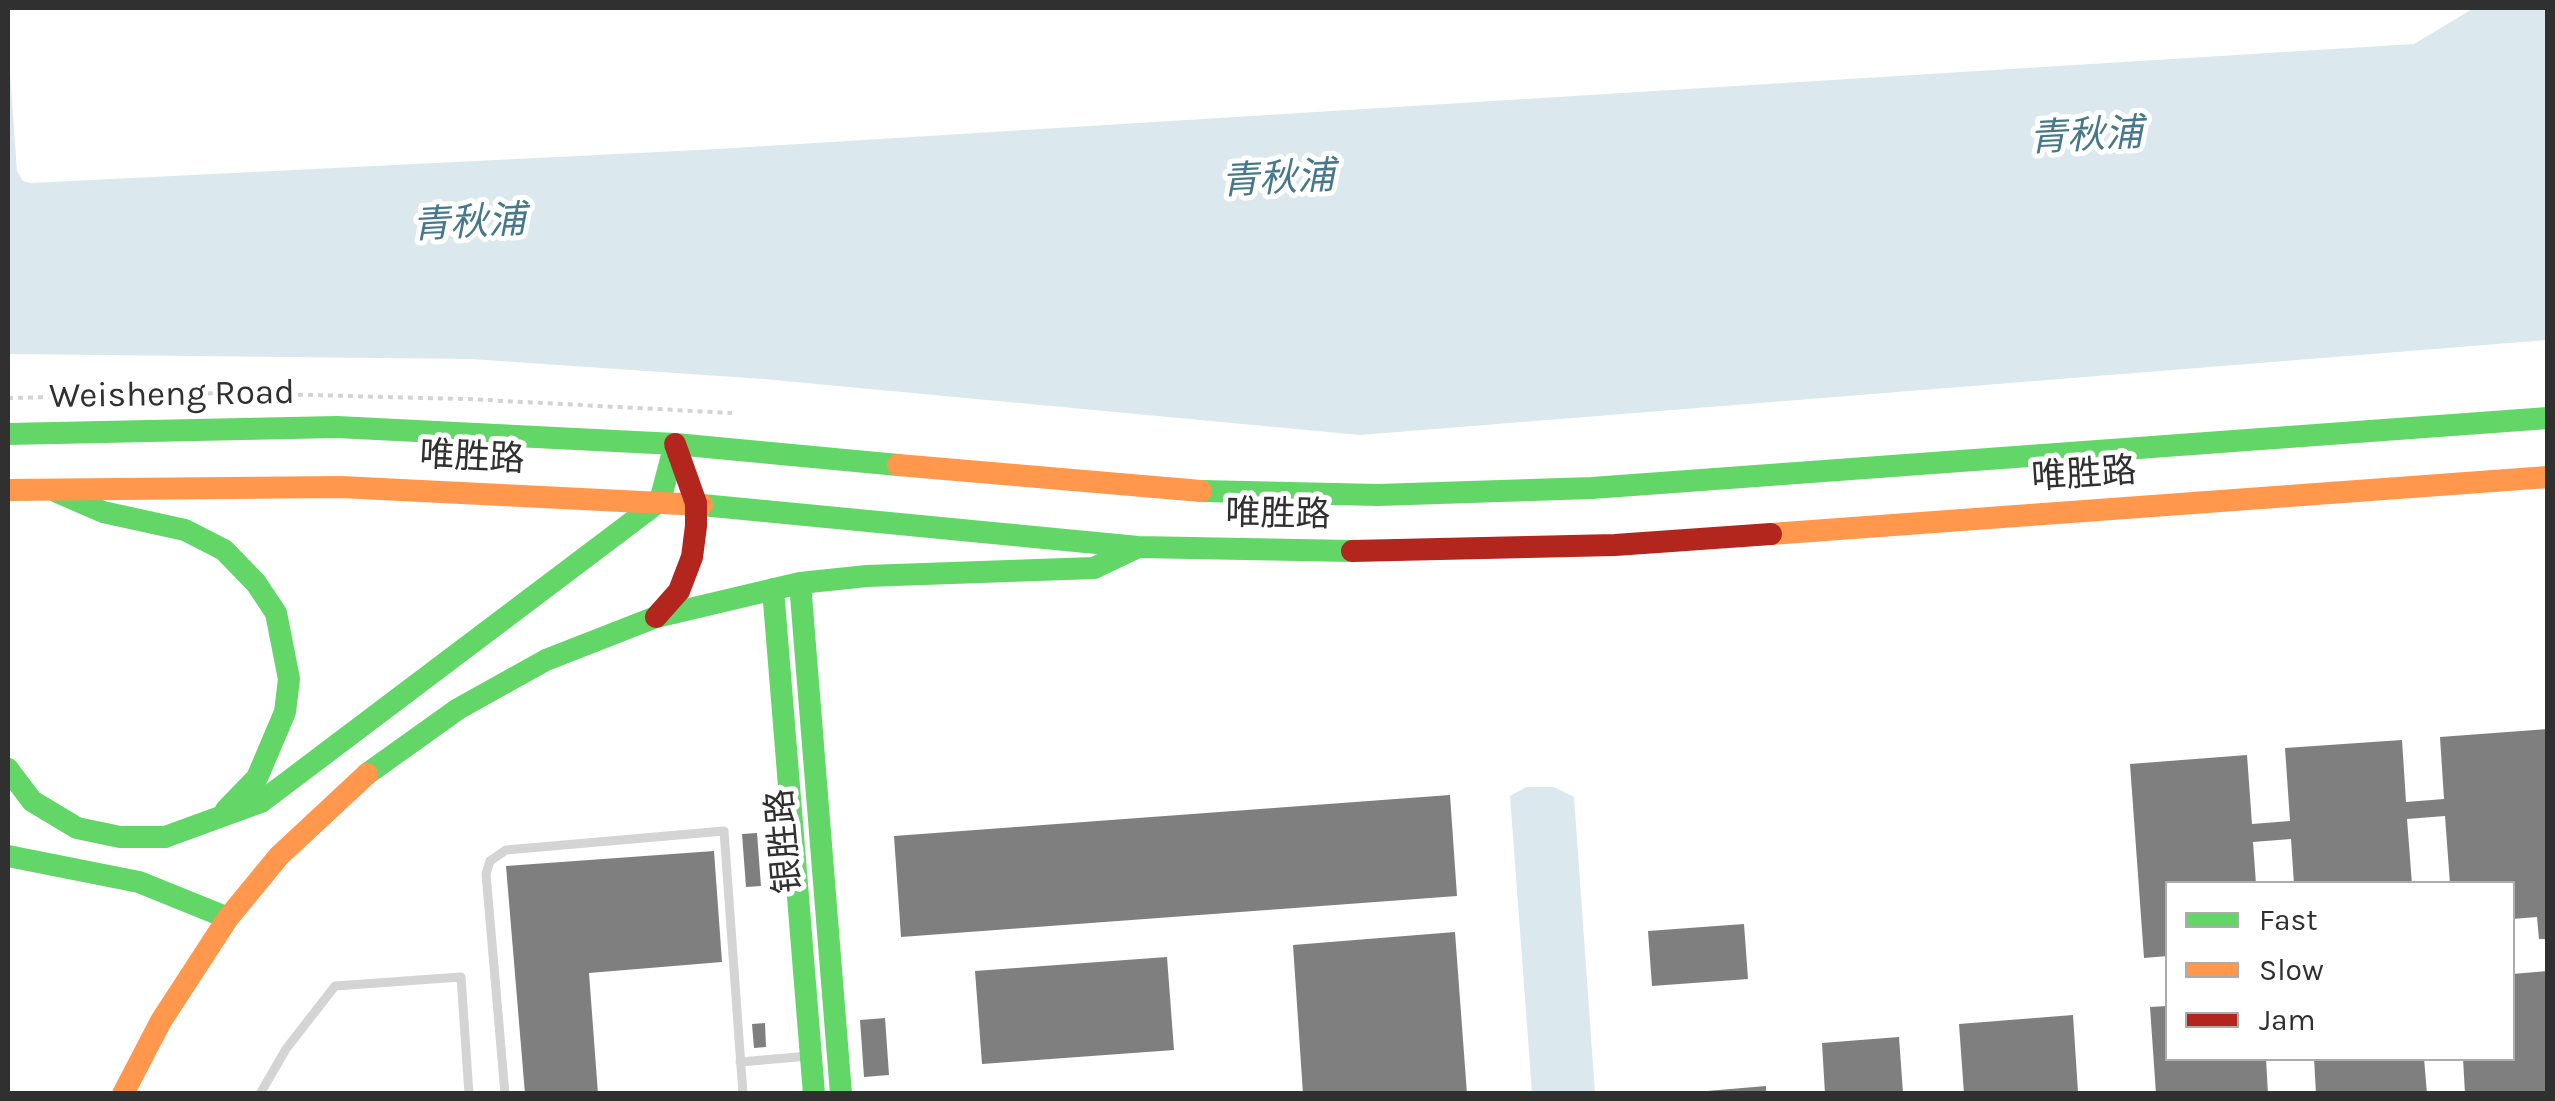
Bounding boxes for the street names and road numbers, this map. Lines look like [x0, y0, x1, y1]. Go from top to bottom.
street label: Weisheng Road [49, 372, 295, 418]
street label: 唯胜路 [418, 434, 526, 482]
street label: 唯胜路 [2030, 450, 2138, 500]
street label: 唯胜路 [1225, 493, 1331, 537]
street label: 银胜路 [760, 787, 810, 895]

